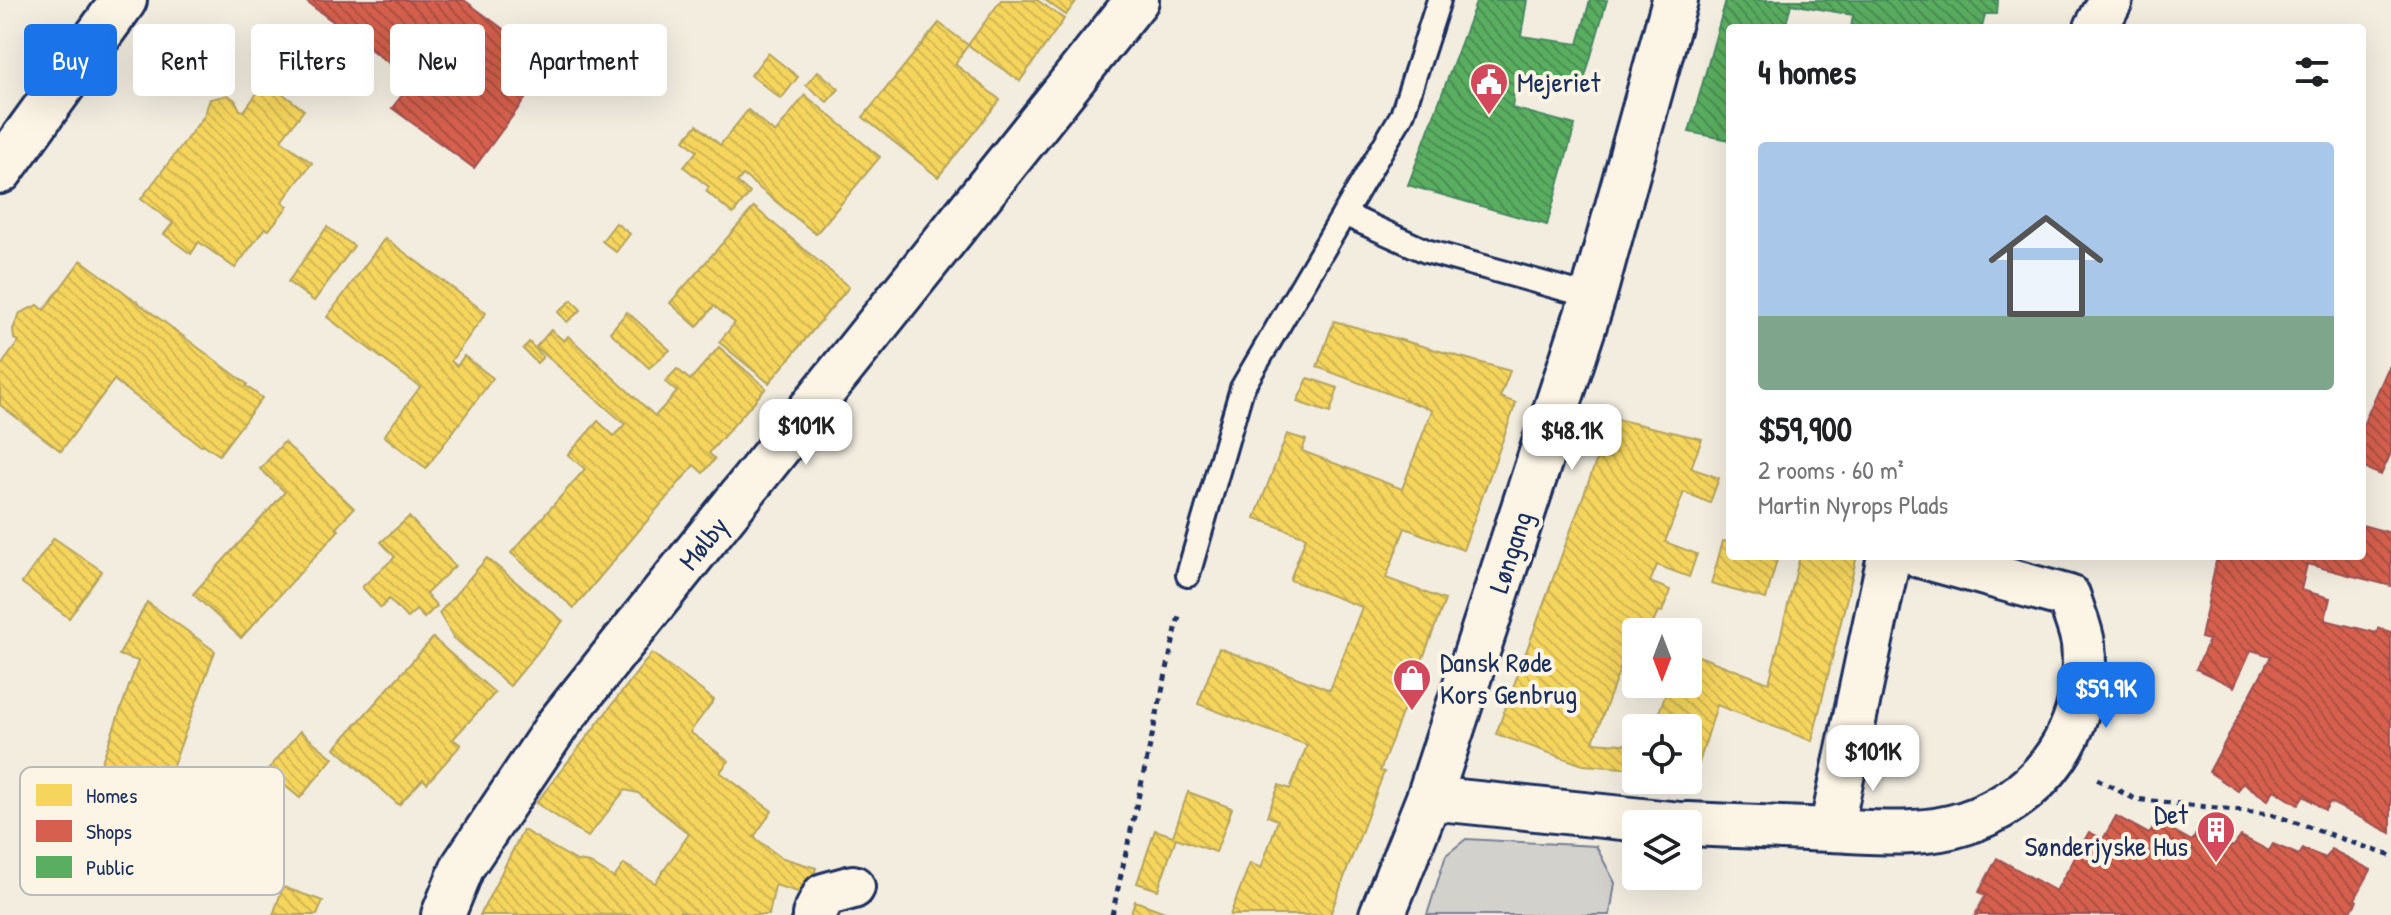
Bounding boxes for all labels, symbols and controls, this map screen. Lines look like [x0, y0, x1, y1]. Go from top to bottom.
chip: Buy [24, 24, 117, 96]
chip: Rent [133, 24, 235, 96]
chip: Filters [251, 24, 374, 96]
chip: New [390, 24, 485, 96]
chip: Apartment [501, 24, 667, 96]
text: 4 homes [1758, 49, 1856, 95]
icon: filters [2290, 50, 2334, 94]
public building icon: Mejeriet [1468, 61, 1510, 116]
place label: Mejeriet [1517, 63, 1601, 101]
icon: home [1974, 194, 2118, 338]
pin: $101K [750, 399, 862, 467]
pin: $48.1K [1507, 404, 1637, 472]
text: $59,900 [1758, 406, 1852, 452]
text: $101K [777, 407, 835, 442]
text: $48.1K [1541, 412, 1603, 447]
text: 2 rooms · 60 m² [1758, 452, 1904, 487]
text: Martin Nyrops Plads [1758, 487, 1948, 522]
street label: Løngang [1479, 506, 1541, 598]
street label: Mølby [670, 508, 737, 578]
north arrow [1622, 618, 1702, 698]
map controls [1622, 618, 1702, 890]
place label: Dansk Røde Kors Genbrug [1440, 643, 1577, 713]
shop icon: Dansk Røde Kors Genbrug [1391, 657, 1433, 712]
pin: $59.9K [2041, 662, 2171, 730]
text: $59.9K [2075, 670, 2137, 705]
button: locate [1622, 714, 1702, 794]
pin: $101K [1817, 725, 1929, 793]
text: $101K [1844, 733, 1902, 768]
legend [20, 767, 284, 895]
text: Homes [86, 780, 137, 810]
place label: Det Sønderjyske Hus [2024, 795, 2188, 865]
building icon: Det Sønderjyske Hus [2195, 809, 2237, 864]
button: layers [1622, 810, 1702, 890]
text: Shops [86, 816, 132, 846]
text: Public [86, 852, 134, 882]

